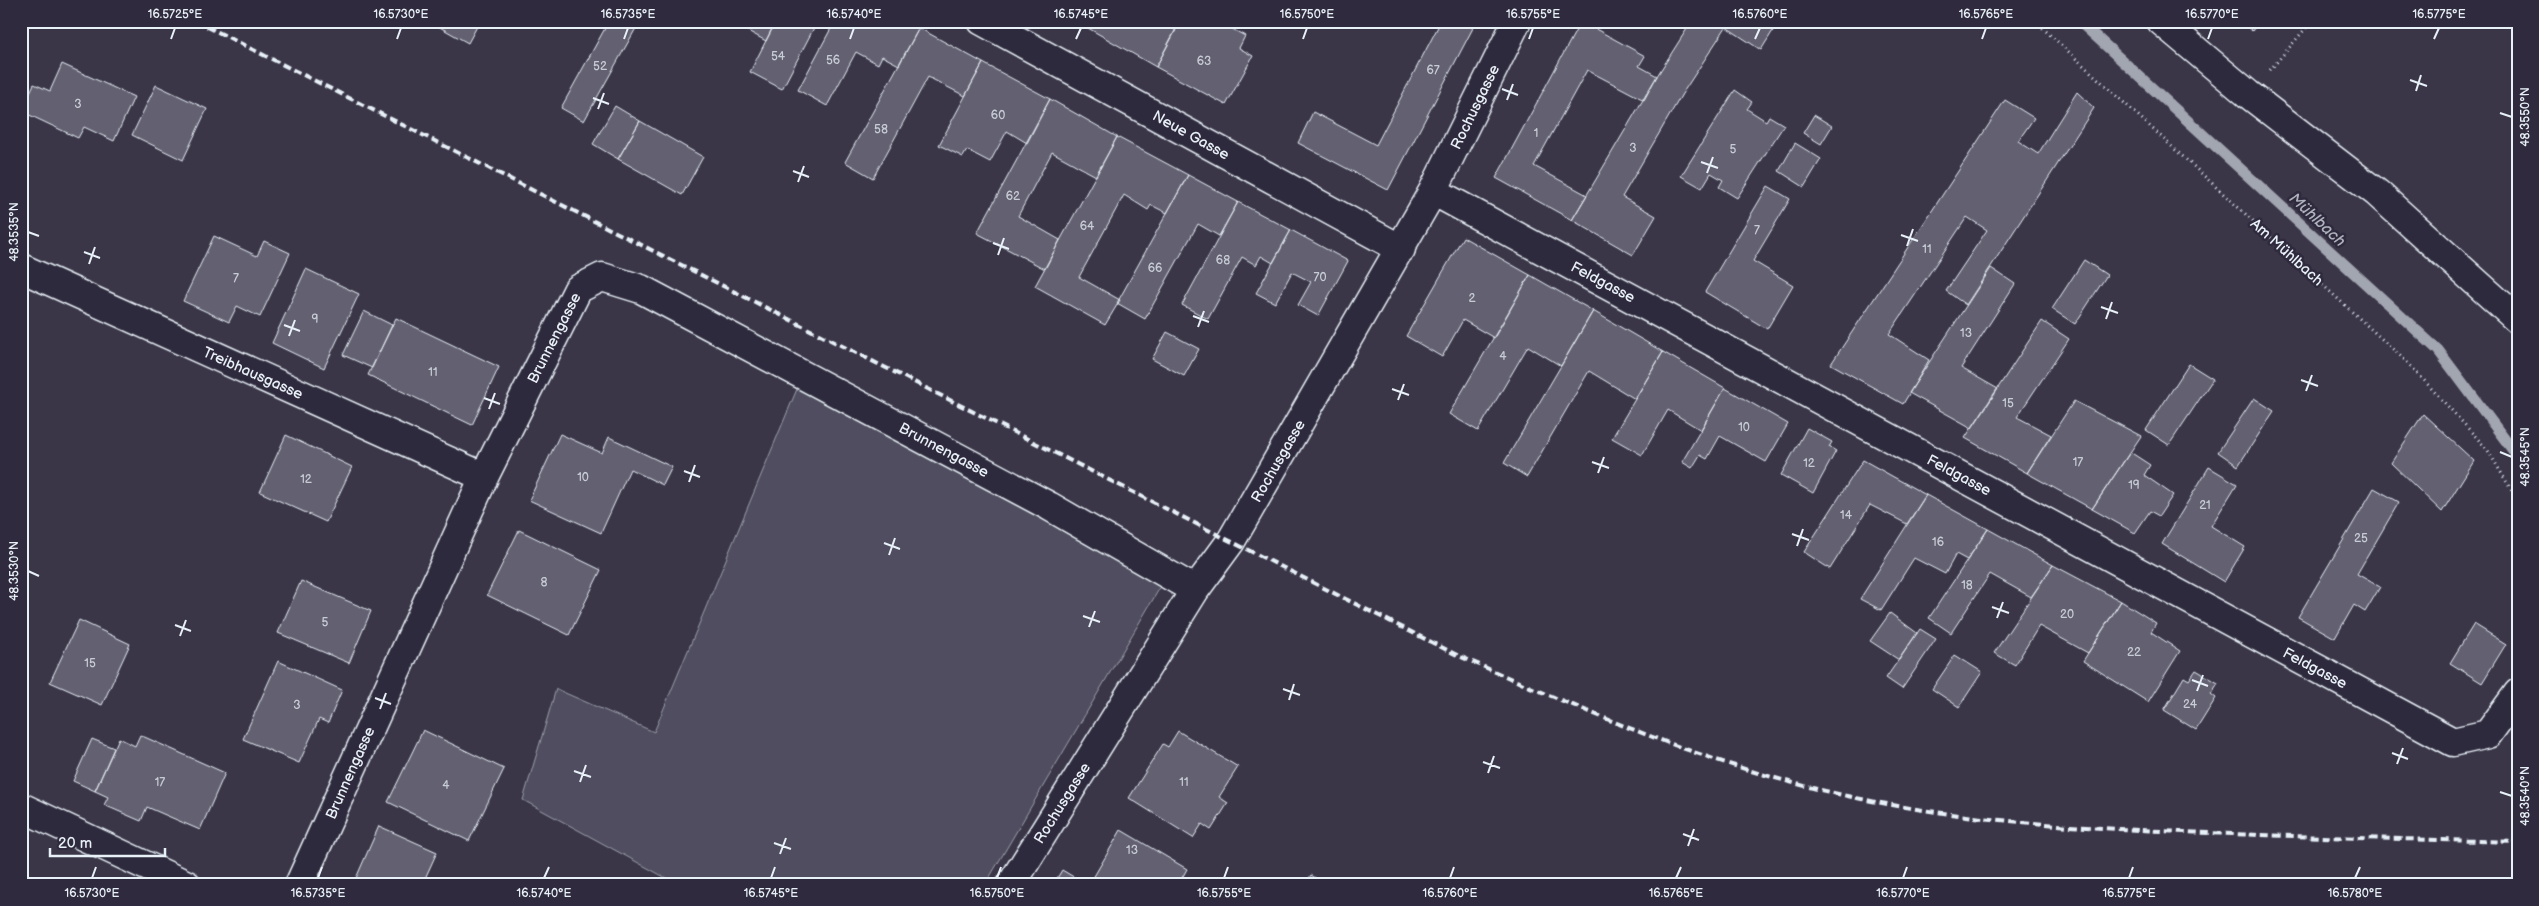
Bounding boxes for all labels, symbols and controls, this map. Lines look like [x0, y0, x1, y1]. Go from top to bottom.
text: 16.5725°E [148, 7, 202, 22]
text: 16.5730°E [374, 7, 429, 22]
text: 16.5735°E [601, 7, 655, 22]
text: 16.5740°E [827, 7, 882, 22]
text: 16.5745°E [1054, 7, 1108, 22]
text: 16.5750°E [1280, 7, 1334, 22]
text: 16.5755°E [1506, 7, 1560, 22]
text: 16.5760°E [1733, 7, 1788, 22]
text: 16.5765°E [1959, 7, 2013, 22]
text: 16.5770°E [2185, 7, 2239, 22]
text: 16.5775°E [2412, 7, 2466, 22]
house number: 54 [771, 49, 786, 64]
house number: 56 [826, 53, 840, 68]
house number: 63 [1197, 54, 1211, 69]
house number: 52 [593, 59, 607, 74]
street label: Rochusgasse [1447, 62, 1504, 153]
house number: 67 [1426, 63, 1440, 78]
text: 48.3550°N [2518, 87, 2533, 147]
house number: 3 [74, 97, 82, 112]
street label: Neue Gasse [1149, 107, 1233, 164]
house number: 60 [991, 108, 1005, 123]
house number: 58 [874, 122, 888, 137]
house number: 1 [1534, 126, 1538, 141]
house number: 3 [1629, 141, 1637, 156]
house number: 5 [1730, 142, 1737, 157]
house number: 62 [1006, 189, 1020, 204]
water label: Mühlbach [2285, 189, 2349, 251]
text: 48.3535°N [7, 202, 22, 262]
street label: Am Mühlbach [2246, 215, 2327, 290]
house number: 64 [1080, 219, 1095, 234]
house number: 7 [1754, 223, 1760, 238]
house number: 11 [1922, 242, 1932, 257]
house number: 68 [1216, 253, 1230, 268]
street label: Feldgasse [1567, 258, 1638, 307]
house number: 66 [1148, 261, 1162, 276]
house number: 70 [1314, 270, 1326, 285]
house number: 7 [233, 271, 239, 286]
street label: Brunnengasse [523, 290, 585, 387]
house number: 2 [1468, 291, 1476, 306]
house number: 9 [312, 312, 319, 327]
house number: 13 [1960, 326, 1972, 341]
street label: Treibhausgasse [200, 343, 306, 404]
house number: 4 [1499, 349, 1507, 364]
house number: 11 [428, 365, 438, 380]
house number: 15 [2002, 396, 2014, 411]
street label: Rochusgasse [1247, 417, 1310, 506]
street label: Brunnengasse [895, 419, 992, 482]
house number: 10 [1738, 420, 1750, 435]
text: 48.3545°N [2518, 427, 2533, 487]
street label: Feldgasse [1923, 451, 1994, 500]
house number: 17 [2073, 455, 2083, 470]
house number: 12 [1803, 456, 1815, 471]
house number: 10 [577, 470, 589, 485]
house number: 12 [300, 472, 312, 487]
house number: 19 [2128, 478, 2140, 493]
house number: 21 [2199, 498, 2211, 513]
house number: 14 [1840, 508, 1853, 523]
house number: 25 [2354, 531, 2368, 546]
house number: 16 [1932, 535, 1944, 550]
text: 48.3530°N [7, 541, 22, 601]
house number: 8 [541, 575, 548, 590]
house number: 18 [1961, 578, 1973, 593]
house number: 20 [2060, 607, 2074, 622]
house number: 5 [322, 615, 329, 630]
street label: Feldgasse [2279, 644, 2350, 693]
house number: 22 [2127, 645, 2141, 660]
house number: 15 [84, 656, 96, 671]
house number: 24 [2183, 697, 2198, 712]
house number: 3 [293, 698, 301, 713]
street label: Brunnengasse [322, 724, 379, 822]
street label: Rochusgasse [1030, 759, 1095, 847]
text: 48.3540°N [2518, 766, 2533, 826]
house number: 17 [155, 775, 165, 790]
house number: 11 [1179, 775, 1189, 790]
house number: 4 [442, 778, 450, 793]
scale bar [50, 826, 165, 858]
text: 20 m [58, 834, 92, 853]
house number: 13 [1126, 843, 1138, 858]
text: 16.5730°E [65, 886, 120, 901]
text: 16.5735°E [291, 886, 345, 901]
text: 16.5740°E [517, 886, 572, 901]
text: 16.5745°E [744, 886, 798, 901]
text: 16.5750°E [970, 886, 1024, 901]
text: 16.5755°E [1197, 886, 1251, 901]
text: 16.5760°E [1423, 886, 1478, 901]
text: 16.5765°E [1649, 886, 1703, 901]
text: 16.5770°E [1876, 886, 1930, 901]
text: 16.5775°E [2102, 886, 2156, 901]
text: 16.5780°E [2328, 886, 2382, 901]

